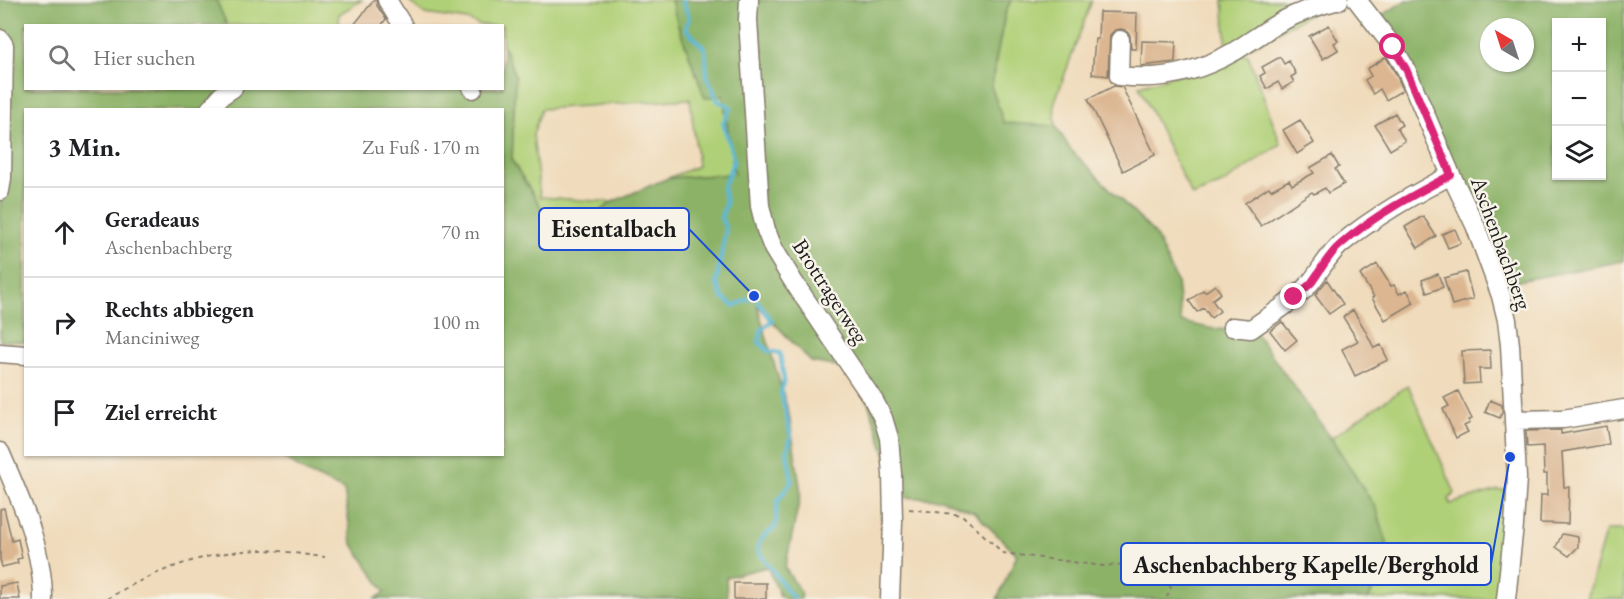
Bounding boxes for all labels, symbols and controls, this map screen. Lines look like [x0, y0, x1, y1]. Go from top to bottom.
north arrow [1480, 18, 1534, 72]
map controls [1552, 18, 1606, 180]
button: + [1552, 18, 1606, 72]
search box [24, 24, 504, 90]
route start [1379, 33, 1405, 59]
icon: search [45, 41, 78, 74]
text: Hier suchen [93, 43, 196, 72]
button: − [1552, 72, 1606, 126]
button: layers [1552, 126, 1606, 180]
text: 3 Min. [48, 130, 121, 164]
text: Zu Fuß · 170 m [362, 134, 480, 160]
street label: Aschenbachberg [1464, 172, 1539, 314]
text: Geradeaus [105, 205, 199, 234]
callout: Eisentalbach [539, 208, 689, 250]
text: Eisentalbach [551, 213, 677, 244]
icon: ahead [48, 216, 81, 249]
text: 70 m [441, 219, 480, 245]
street label: Brottragerweg [786, 233, 875, 350]
text: Aschenbachberg [105, 234, 232, 260]
route end [1280, 283, 1306, 309]
text: Rechts abbiegen [105, 295, 254, 324]
icon: right [48, 306, 81, 339]
text: 100 m [432, 309, 480, 335]
text: Manciniweg [105, 324, 199, 350]
icon: arrive [48, 396, 81, 429]
text: Ziel erreicht [105, 398, 217, 427]
callout: Aschenbachberg Kapelle/Berghold [1121, 543, 1491, 585]
text: Aschenbachberg Kapelle/Berghold [1132, 549, 1480, 581]

